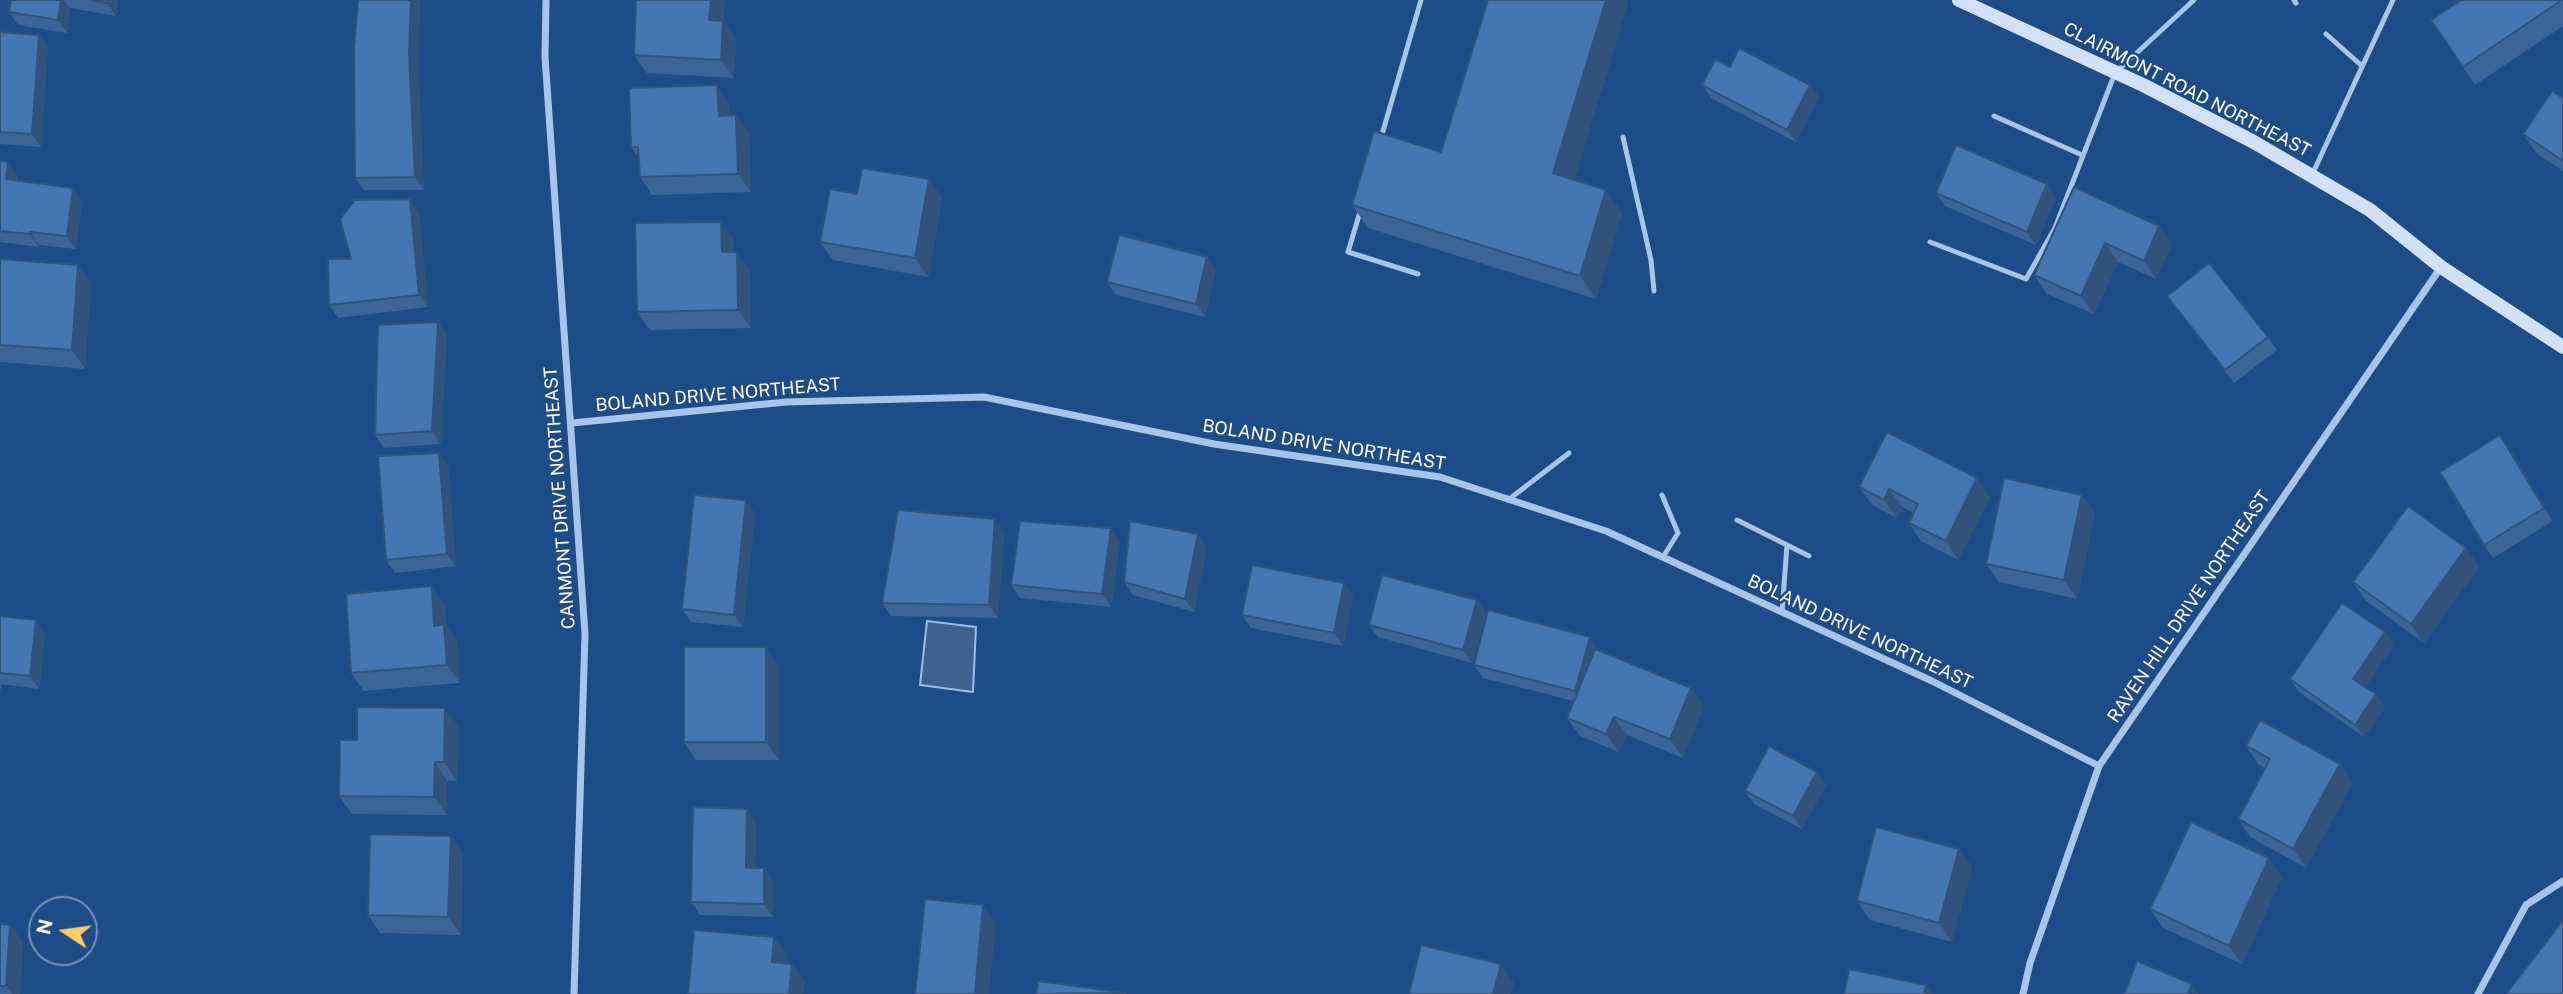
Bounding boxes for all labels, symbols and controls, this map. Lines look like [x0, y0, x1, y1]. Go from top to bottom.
street label: CLAIRMONT ROAD NORTHEAST [2060, 18, 2314, 162]
street label: CANMONT DRIVE NORTHEAST [540, 366, 580, 630]
street label: BOLAND DRIVE NORTHEAST [595, 374, 841, 416]
street label: BOLAND DRIVE NORTHEAST [1201, 415, 1447, 475]
street label: RAVEN HILL DRIVE NORTHEAST [2103, 487, 2275, 727]
street label: BOLAND DRIVE NORTHEAST [1744, 570, 1976, 694]
north arrow [28, 896, 98, 966]
text: N [32, 917, 57, 936]

